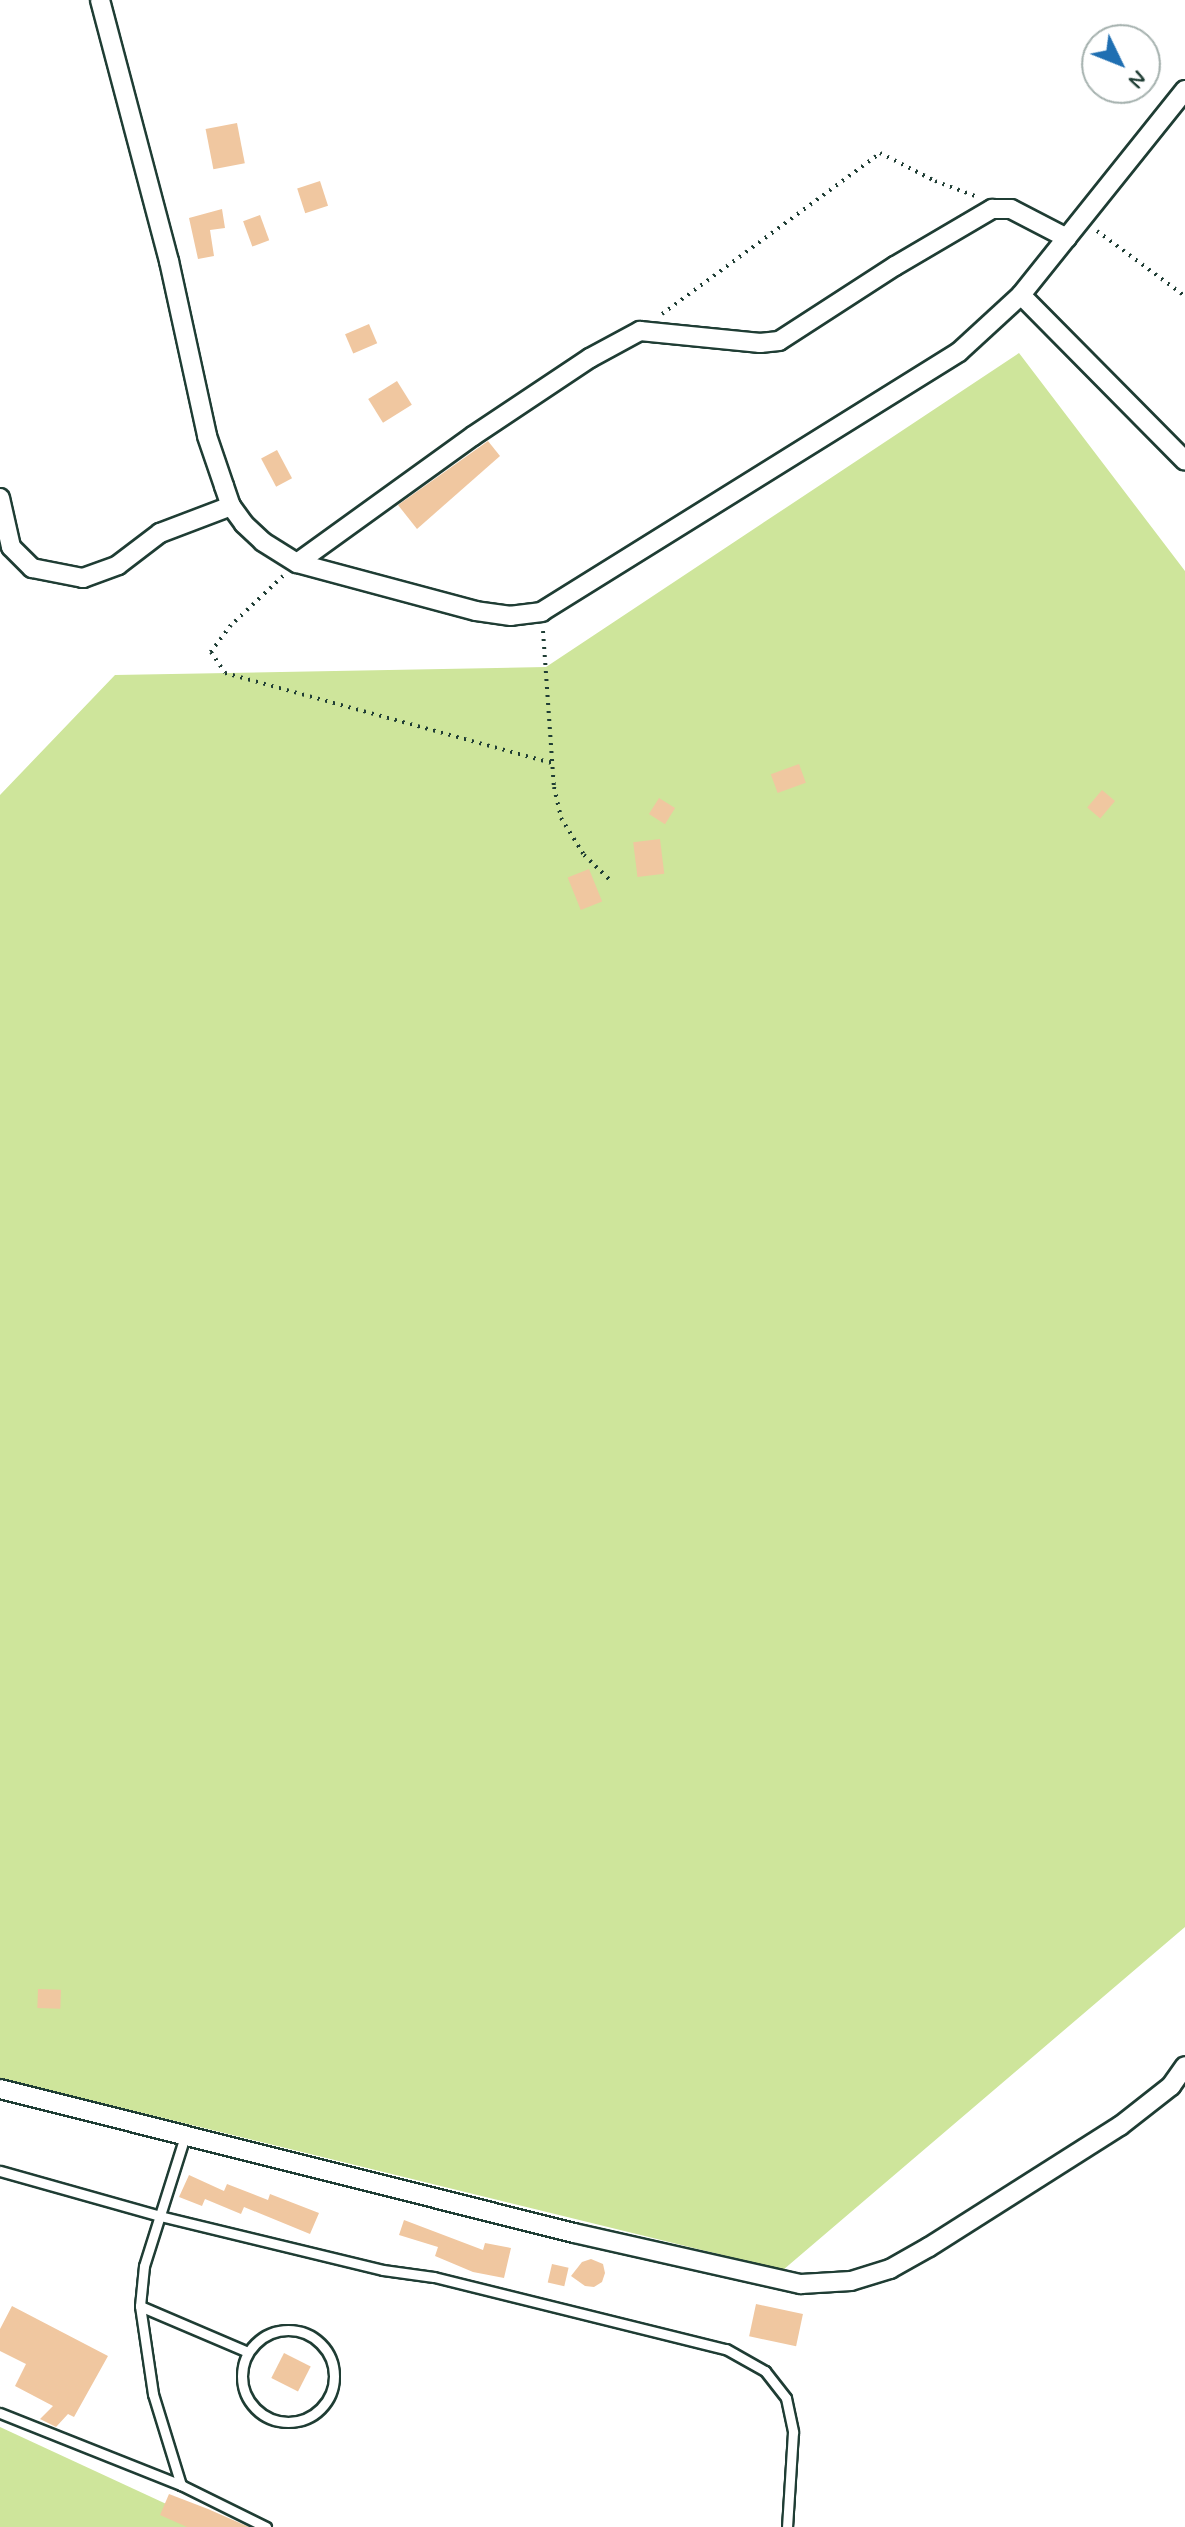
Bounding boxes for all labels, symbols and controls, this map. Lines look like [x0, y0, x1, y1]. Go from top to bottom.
north arrow [1081, 24, 1161, 104]
text: N [1122, 64, 1152, 94]

